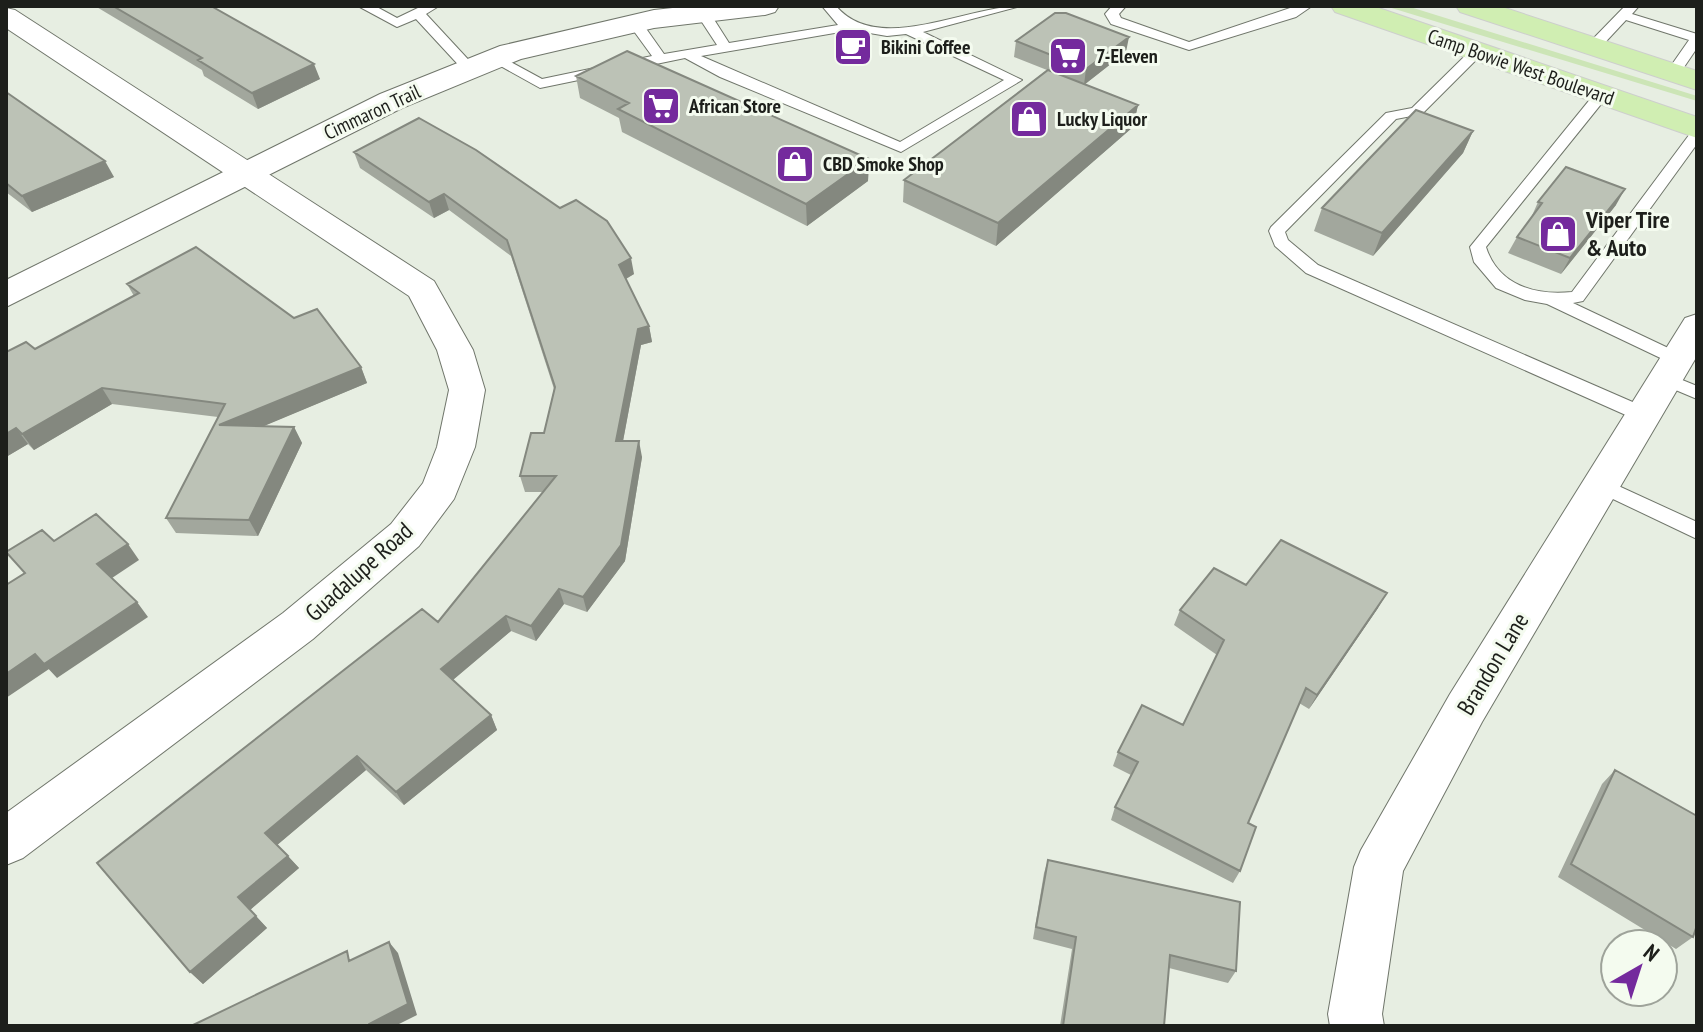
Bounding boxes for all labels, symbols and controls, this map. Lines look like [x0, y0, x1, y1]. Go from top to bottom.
street label: Camp Bowie West Boulevard [1424, 23, 1618, 111]
cafe icon: Bikini Coffee [832, 26, 874, 68]
place label: Bikini Coffee [881, 34, 970, 60]
supermarket icon: 7-Eleven [1047, 35, 1089, 77]
place label: 7-Eleven [1096, 43, 1158, 69]
street label: Cimmaron Trail [319, 78, 425, 146]
supermarket icon: African Store [640, 85, 682, 127]
place label: African Store [688, 93, 781, 119]
shop icon: Lucky Liquor [1008, 98, 1050, 140]
place label: Lucky Liquor [1057, 106, 1147, 132]
shop icon: CBD Smoke Shop [774, 143, 816, 185]
place label: CBD Smoke Shop [823, 151, 944, 177]
place label: Viper Tire & Auto [1585, 204, 1670, 263]
shop icon: Viper Tire & Auto [1537, 213, 1579, 255]
street label: Guadalupe Road [298, 515, 419, 628]
street label: Brandon Lane [1450, 607, 1535, 721]
north arrow [1599, 928, 1679, 1008]
text: N [1638, 938, 1665, 967]

